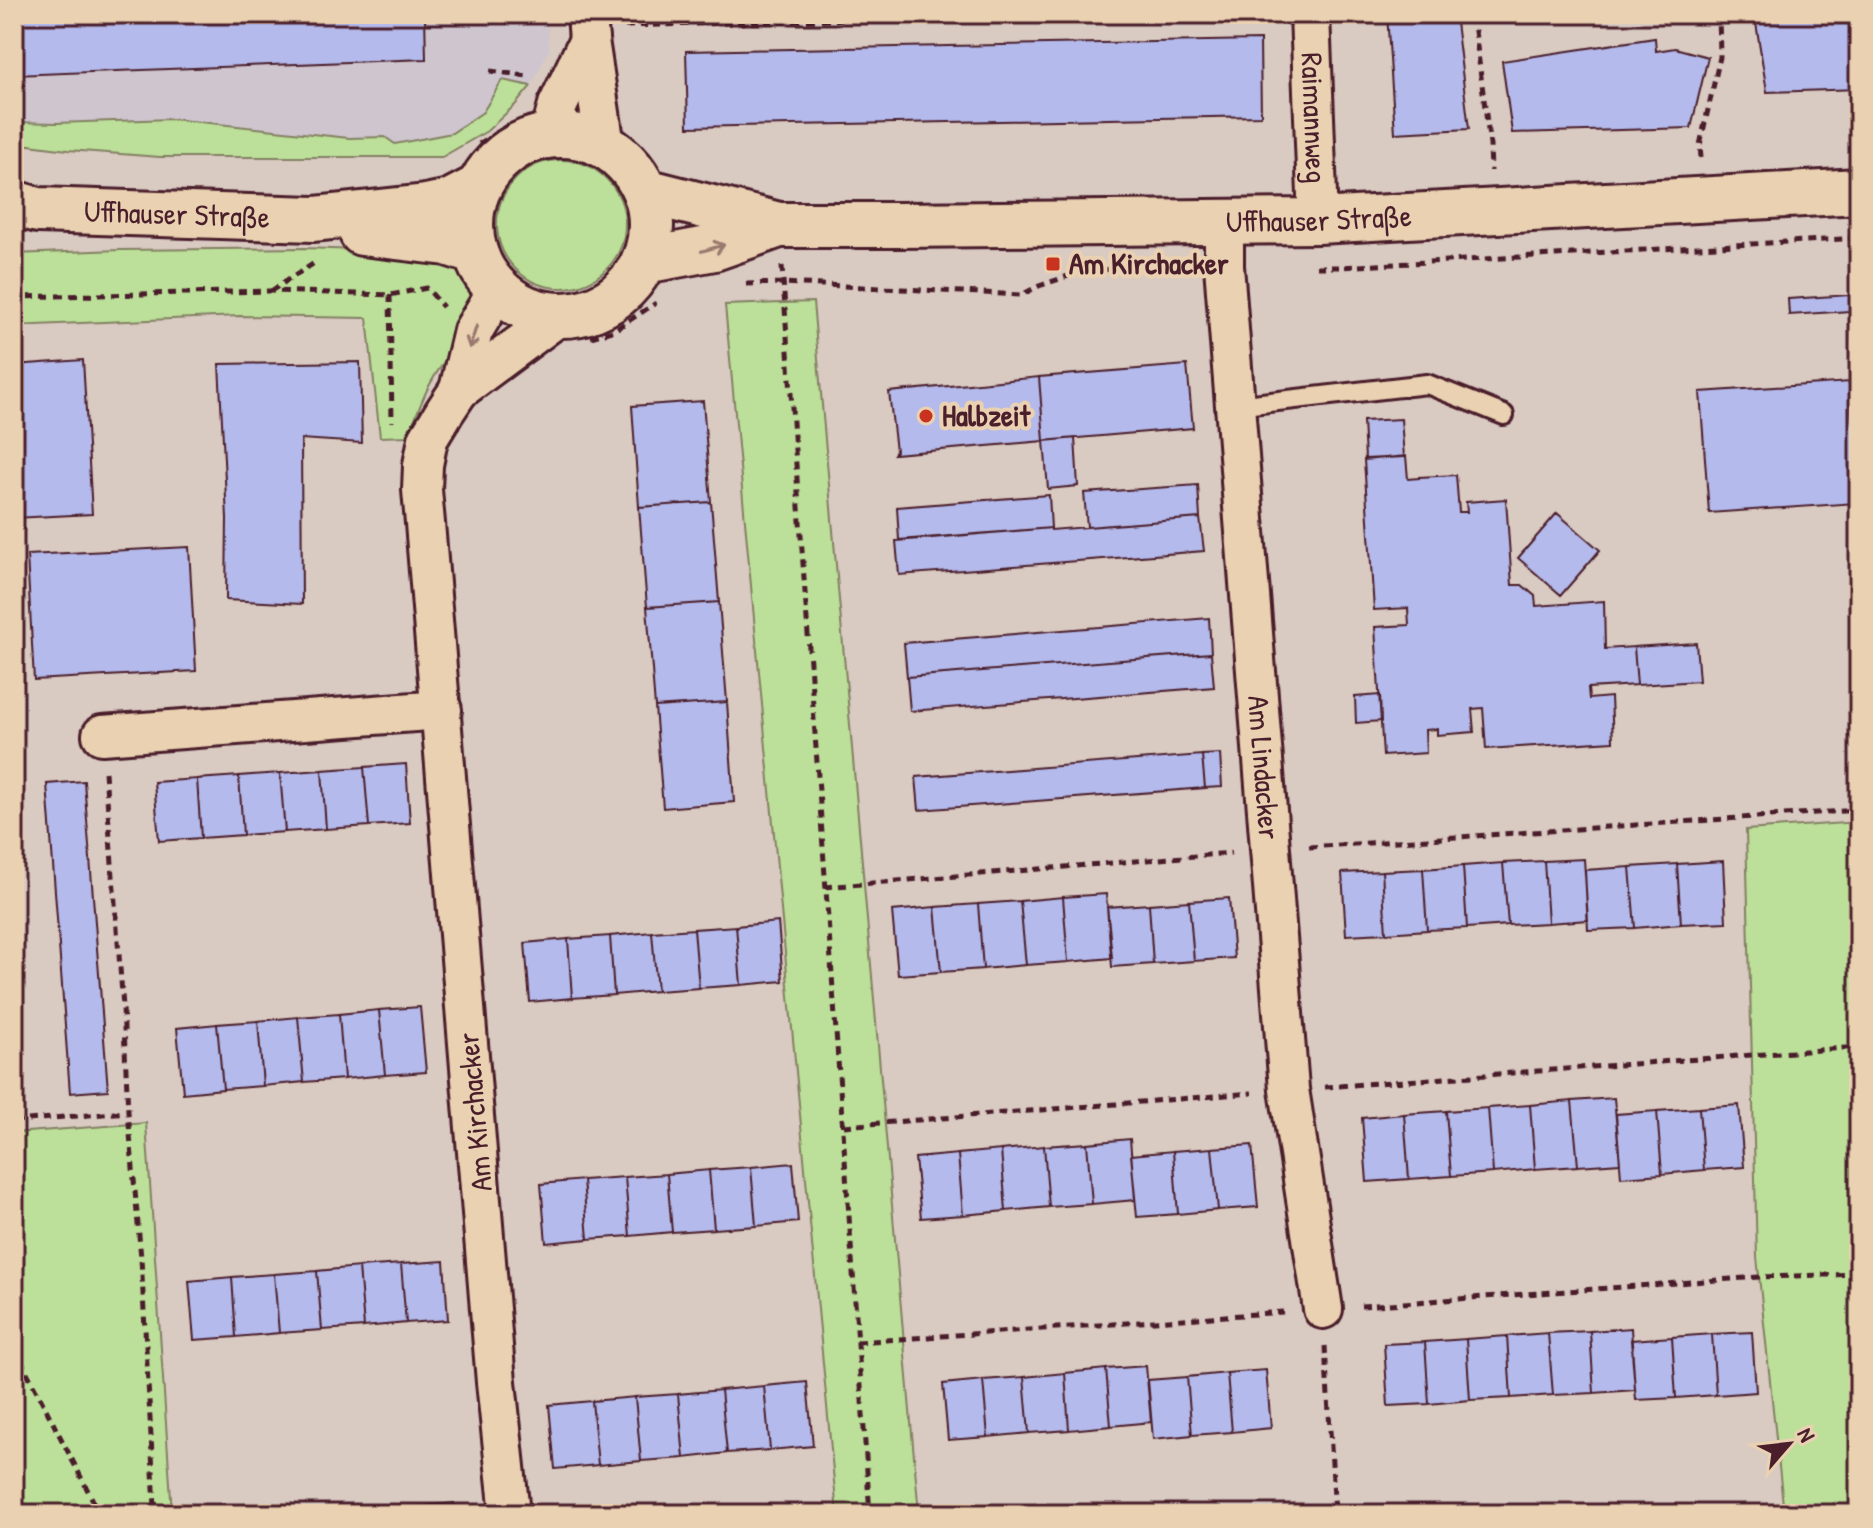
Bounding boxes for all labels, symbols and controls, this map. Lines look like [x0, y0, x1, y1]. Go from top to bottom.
street label: Raimannweg [1293, 52, 1338, 184]
street label: Uffhauser Straße [83, 191, 271, 237]
street label: Uffhauser Straße [1226, 195, 1413, 241]
one-way arrow [699, 240, 725, 255]
place label: Am Kirchacker [1069, 243, 1229, 283]
marker: Am Kirchacker [1044, 255, 1062, 273]
one-way arrow [465, 324, 480, 350]
place label: Halbzeit [942, 395, 1032, 435]
marker: Halbzeit [917, 407, 935, 425]
street label: Am Lindacker [1239, 694, 1290, 841]
street label: Am Kirchacker [447, 1030, 501, 1193]
north arrow [1749, 1404, 1829, 1484]
text: N [1791, 1422, 1823, 1447]

